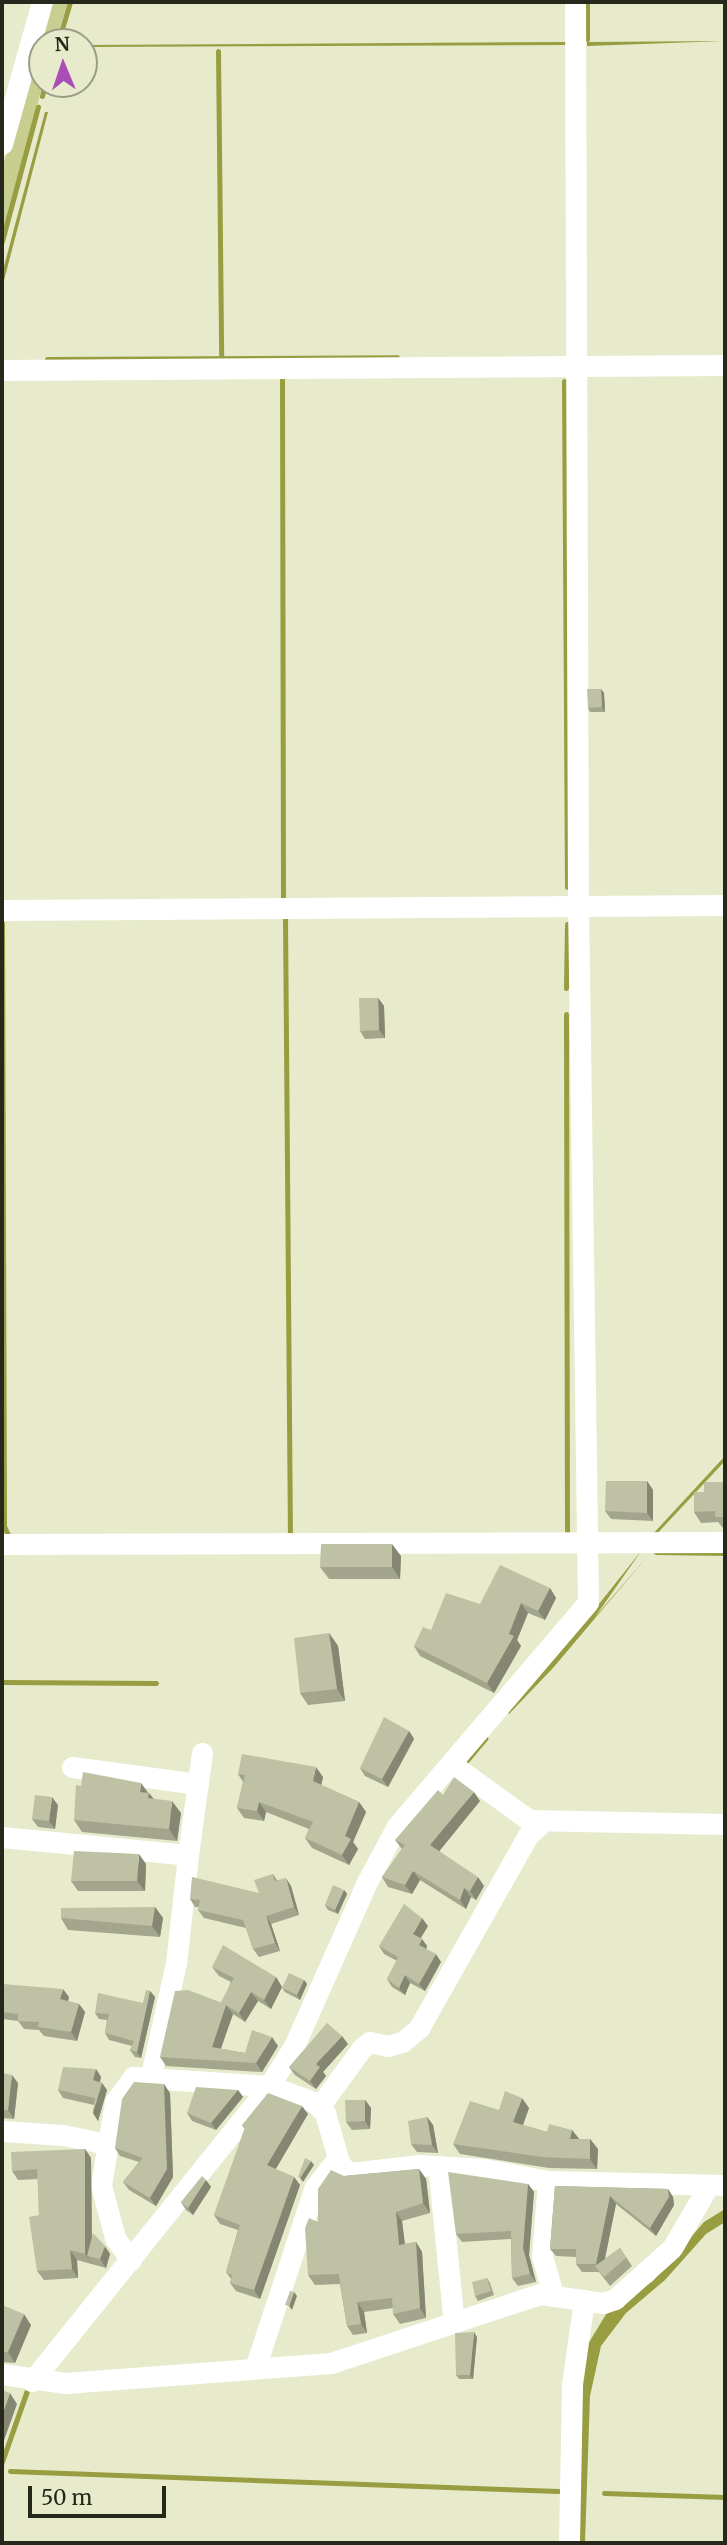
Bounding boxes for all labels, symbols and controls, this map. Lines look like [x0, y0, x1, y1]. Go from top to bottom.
north arrow [28, 28, 98, 98]
text: N [54, 32, 70, 56]
scale bar [32, 2472, 170, 2516]
text: 50 m [41, 2484, 92, 2511]

